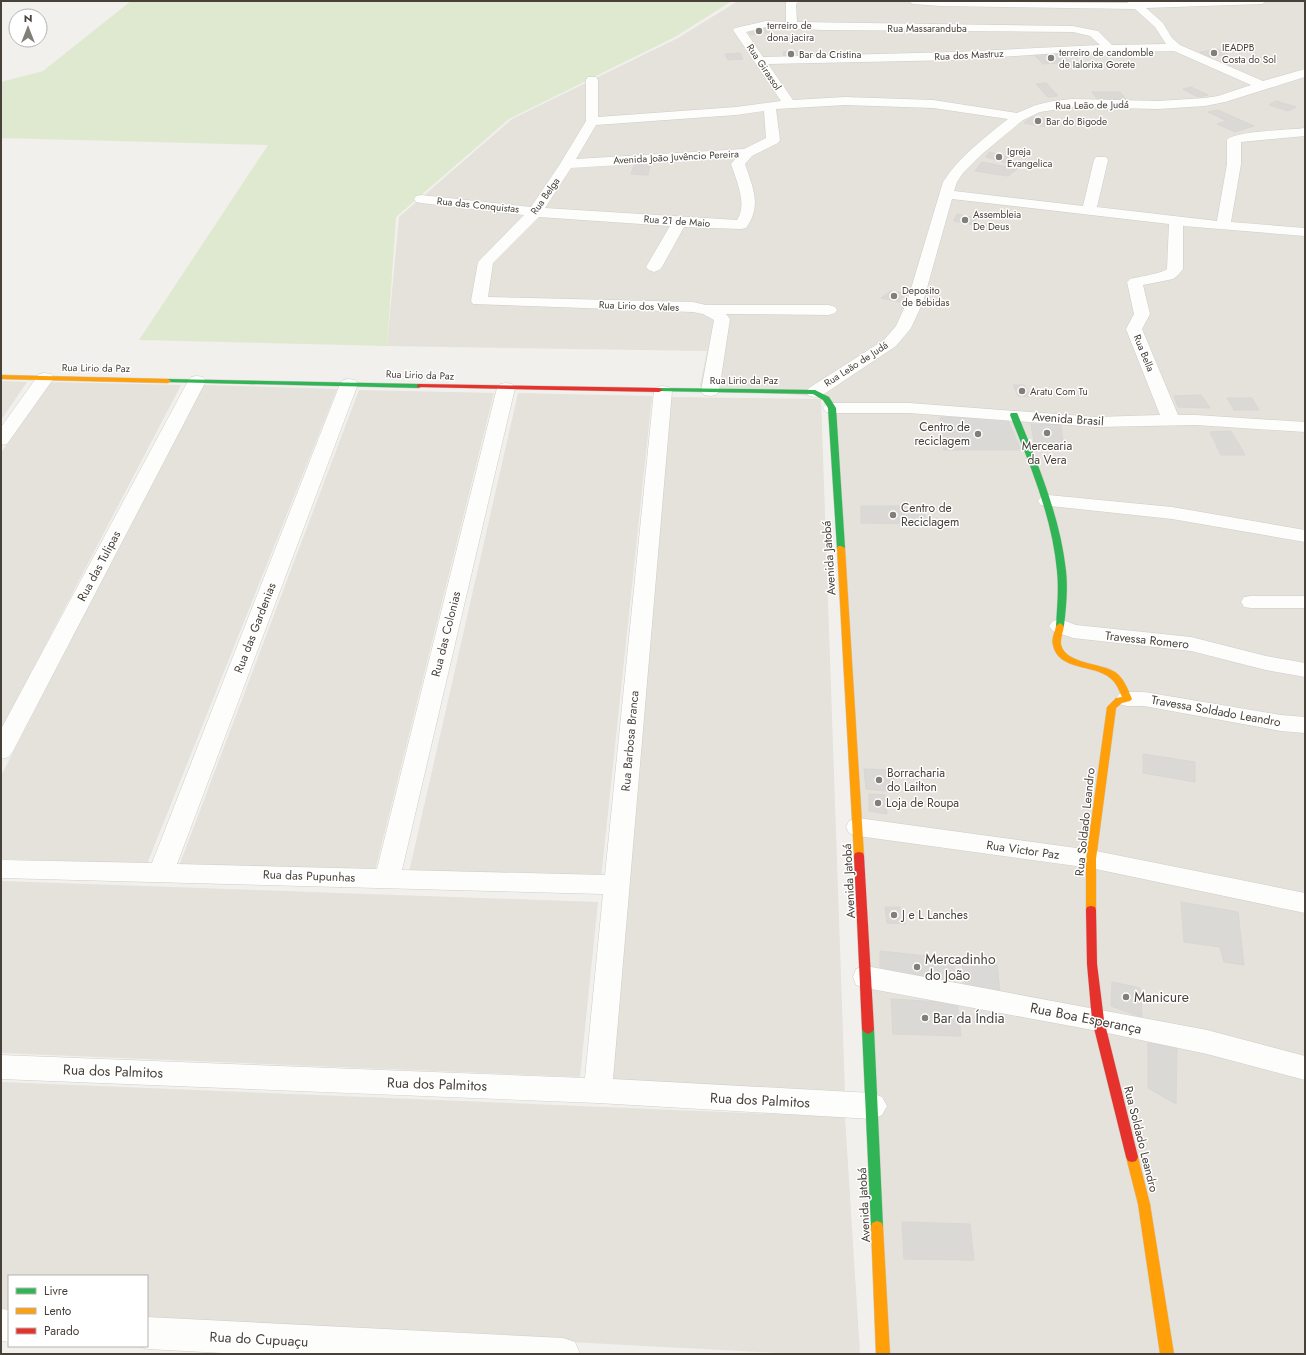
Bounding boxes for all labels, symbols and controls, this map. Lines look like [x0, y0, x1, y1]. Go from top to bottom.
north arrow [8, 8, 48, 48]
text: N [24, 10, 32, 26]
place label: terreiro de dona jacira [767, 18, 814, 45]
street label: Rua Massaranduba [887, 21, 967, 36]
marker: terreiro de dona jacira [754, 26, 764, 36]
place label: IEADPB Costa do Sol [1222, 40, 1276, 67]
street label: Rua Girassol [743, 41, 785, 93]
place label: terreiro de candomble de Ialorixa Gorete [1059, 45, 1154, 72]
street label: Rua dos Mastruz [934, 46, 1004, 64]
place label: Bar da Cristina [799, 47, 861, 62]
marker: IEADPB Costa do Sol [1209, 48, 1219, 58]
marker: Bar da Cristina [786, 49, 796, 59]
marker: terreiro de candomble de Ialorixa Gorete [1046, 53, 1056, 63]
street label: Rua Leão de Judá [1055, 97, 1129, 113]
place label: Bar do Bigode [1046, 114, 1107, 129]
marker: Bar do Bigode [1033, 116, 1043, 126]
place label: Igreja Evangelica [1007, 144, 1052, 171]
street label: Avenida João Juvêncio Pereira [613, 146, 739, 168]
marker: Igreja Evangelica [994, 152, 1004, 162]
street label: Rua Belga [527, 174, 563, 218]
street label: Rua das Conquistas [436, 193, 520, 217]
place label: Assembleia De Deus [973, 207, 1021, 234]
street label: Rua 21 de Maio [643, 211, 711, 231]
marker: Assembleia De Deus [960, 215, 970, 225]
place label: Deposito de Bebidas [902, 283, 949, 310]
marker: Deposito de Bebidas [889, 291, 899, 301]
street label: Rua Lirio dos Vales [599, 297, 679, 315]
street label: Rua Bella [1130, 332, 1158, 374]
street label: Rua Leão de Judá [821, 338, 891, 390]
street label: Rua Lirio da Paz [62, 360, 131, 376]
street label: Rua Lirio da Paz [386, 366, 455, 384]
street label: Rua Lirio da Paz [710, 373, 779, 388]
place label: Aratu Com Tu [1030, 384, 1088, 399]
marker: Aratu Com Tu [1017, 386, 1027, 396]
street label: Avenida Brasil [1032, 408, 1104, 430]
place label: Centro de reciclagem [914, 418, 970, 450]
marker: Mercearia da Vera [1042, 428, 1052, 438]
marker: Centro de reciclagem [973, 429, 983, 439]
place label: Mercearia da Vera [1022, 437, 1072, 469]
place label: Centro de Reciclagem [901, 499, 959, 531]
marker: Centro de Reciclagem [888, 510, 898, 520]
street label: Avenida Jatobá [817, 520, 841, 596]
street label: Rua das Tulipas [73, 527, 125, 605]
street label: Rua das Gardenias [229, 580, 281, 676]
street label: Rua das Colonias [427, 589, 465, 679]
street label: Travessa Romero [1104, 627, 1190, 653]
street label: Rua Barbosa Branca [617, 690, 643, 792]
street label: Travessa Soldado Leandro [1150, 691, 1283, 731]
place label: Borracharia do Lailton [887, 764, 945, 796]
street label: Rua Soldado Leandro [1070, 766, 1100, 877]
marker: Borracharia do Lailton [874, 775, 884, 785]
place label: Loja de Roupa [886, 794, 959, 812]
marker: Loja de Roupa [873, 798, 883, 808]
street label: Rua Victor Paz [985, 836, 1061, 864]
street label: Avenida Jatobá [838, 843, 860, 919]
street label: Rua das Pupunhas [262, 865, 356, 887]
place label: J e L Lanches [900, 906, 968, 924]
marker: J e L Lanches [889, 910, 899, 920]
place label: Mercadinho do João [925, 949, 996, 985]
marker: Mercadinho do João [912, 962, 922, 972]
place label: Manicure [1134, 987, 1189, 1007]
marker: Manicure [1121, 992, 1131, 1002]
street label: Rua Boa Esperança [1028, 997, 1144, 1039]
place label: Bar da Índia [933, 1008, 1005, 1028]
marker: Bar da Índia [920, 1013, 930, 1023]
street label: Rua dos Palmitos [63, 1059, 164, 1083]
street label: Rua dos Palmitos [387, 1072, 488, 1096]
street label: Rua Soldado Leandro [1119, 1084, 1163, 1194]
street label: Rua dos Palmitos [710, 1087, 811, 1113]
street label: Avenida Jatobá [853, 1167, 875, 1243]
legend [8, 1275, 148, 1347]
text: Livre [44, 1282, 68, 1300]
text: Lento [44, 1302, 72, 1320]
text: Parado [44, 1322, 80, 1340]
street label: Rua do Cupuaçu [209, 1326, 309, 1352]

